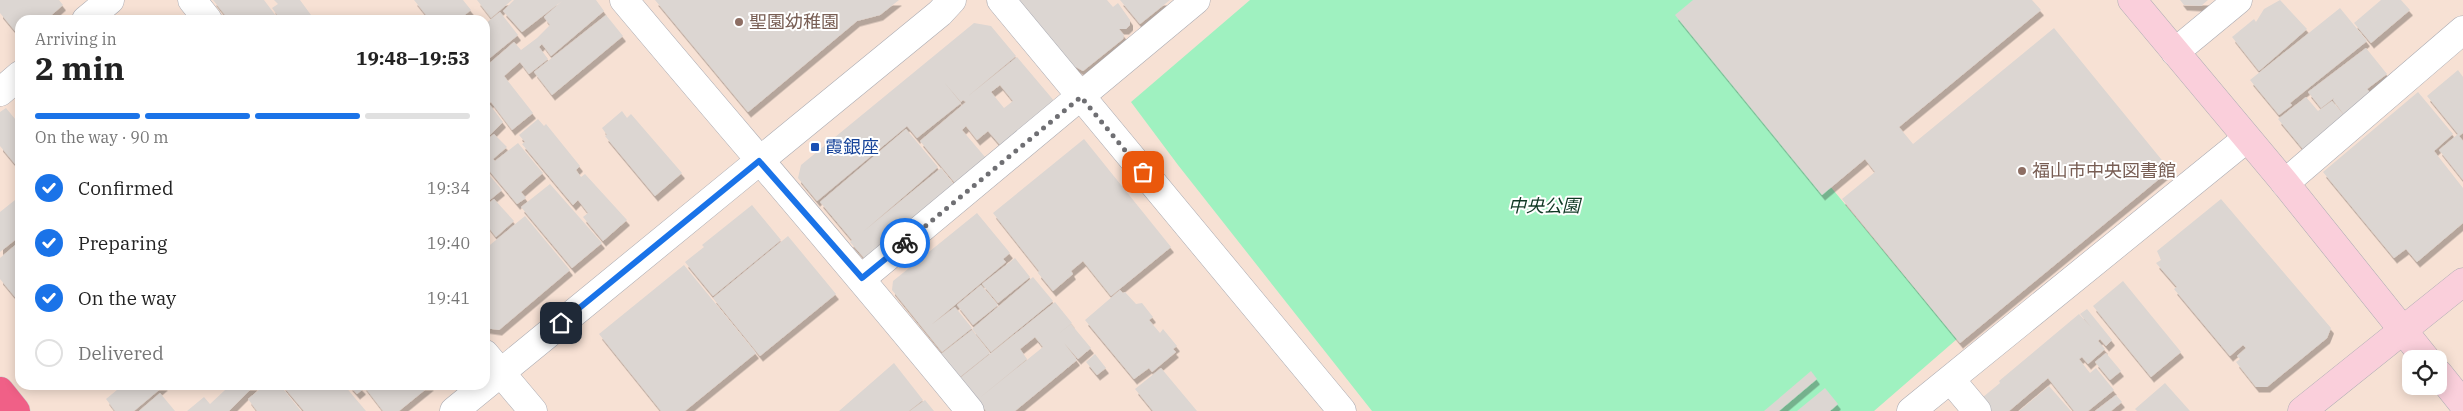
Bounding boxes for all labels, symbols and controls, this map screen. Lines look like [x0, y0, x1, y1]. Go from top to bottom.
place label: 聖園幼稚園 [749, 10, 839, 33]
marker: 聖園幼稚園 [733, 16, 745, 28]
text: Arriving in [35, 29, 117, 49]
text: 19:48–19:53 [356, 46, 470, 70]
text: 2 min [35, 47, 125, 89]
text: On the way · 90 m [35, 127, 169, 147]
place label: 霞銀座 [825, 135, 879, 158]
marker: 霞銀座 [809, 141, 821, 153]
pin [1122, 151, 1164, 193]
icon: bag [1129, 158, 1157, 186]
place label: 福山市中央図書館 [2032, 159, 2176, 182]
marker: 福山市中央図書館 [2016, 165, 2028, 177]
icon: check [35, 174, 63, 202]
text: Confirmed [78, 176, 173, 200]
text: 19:34 [427, 178, 470, 198]
park label: 中央公園 [1508, 194, 1583, 217]
courier [880, 218, 930, 268]
icon: check [35, 229, 63, 257]
icon: bike [891, 229, 919, 257]
text: Preparing [78, 231, 167, 255]
text: 19:40 [427, 233, 470, 253]
icon: check [35, 284, 63, 312]
text: On the way [78, 286, 176, 310]
text: 19:41 [427, 288, 470, 308]
pin [540, 302, 582, 344]
icon: home [547, 309, 575, 337]
text: Delivered [78, 341, 164, 365]
map controls [2402, 350, 2447, 395]
button: locate [2402, 350, 2447, 395]

